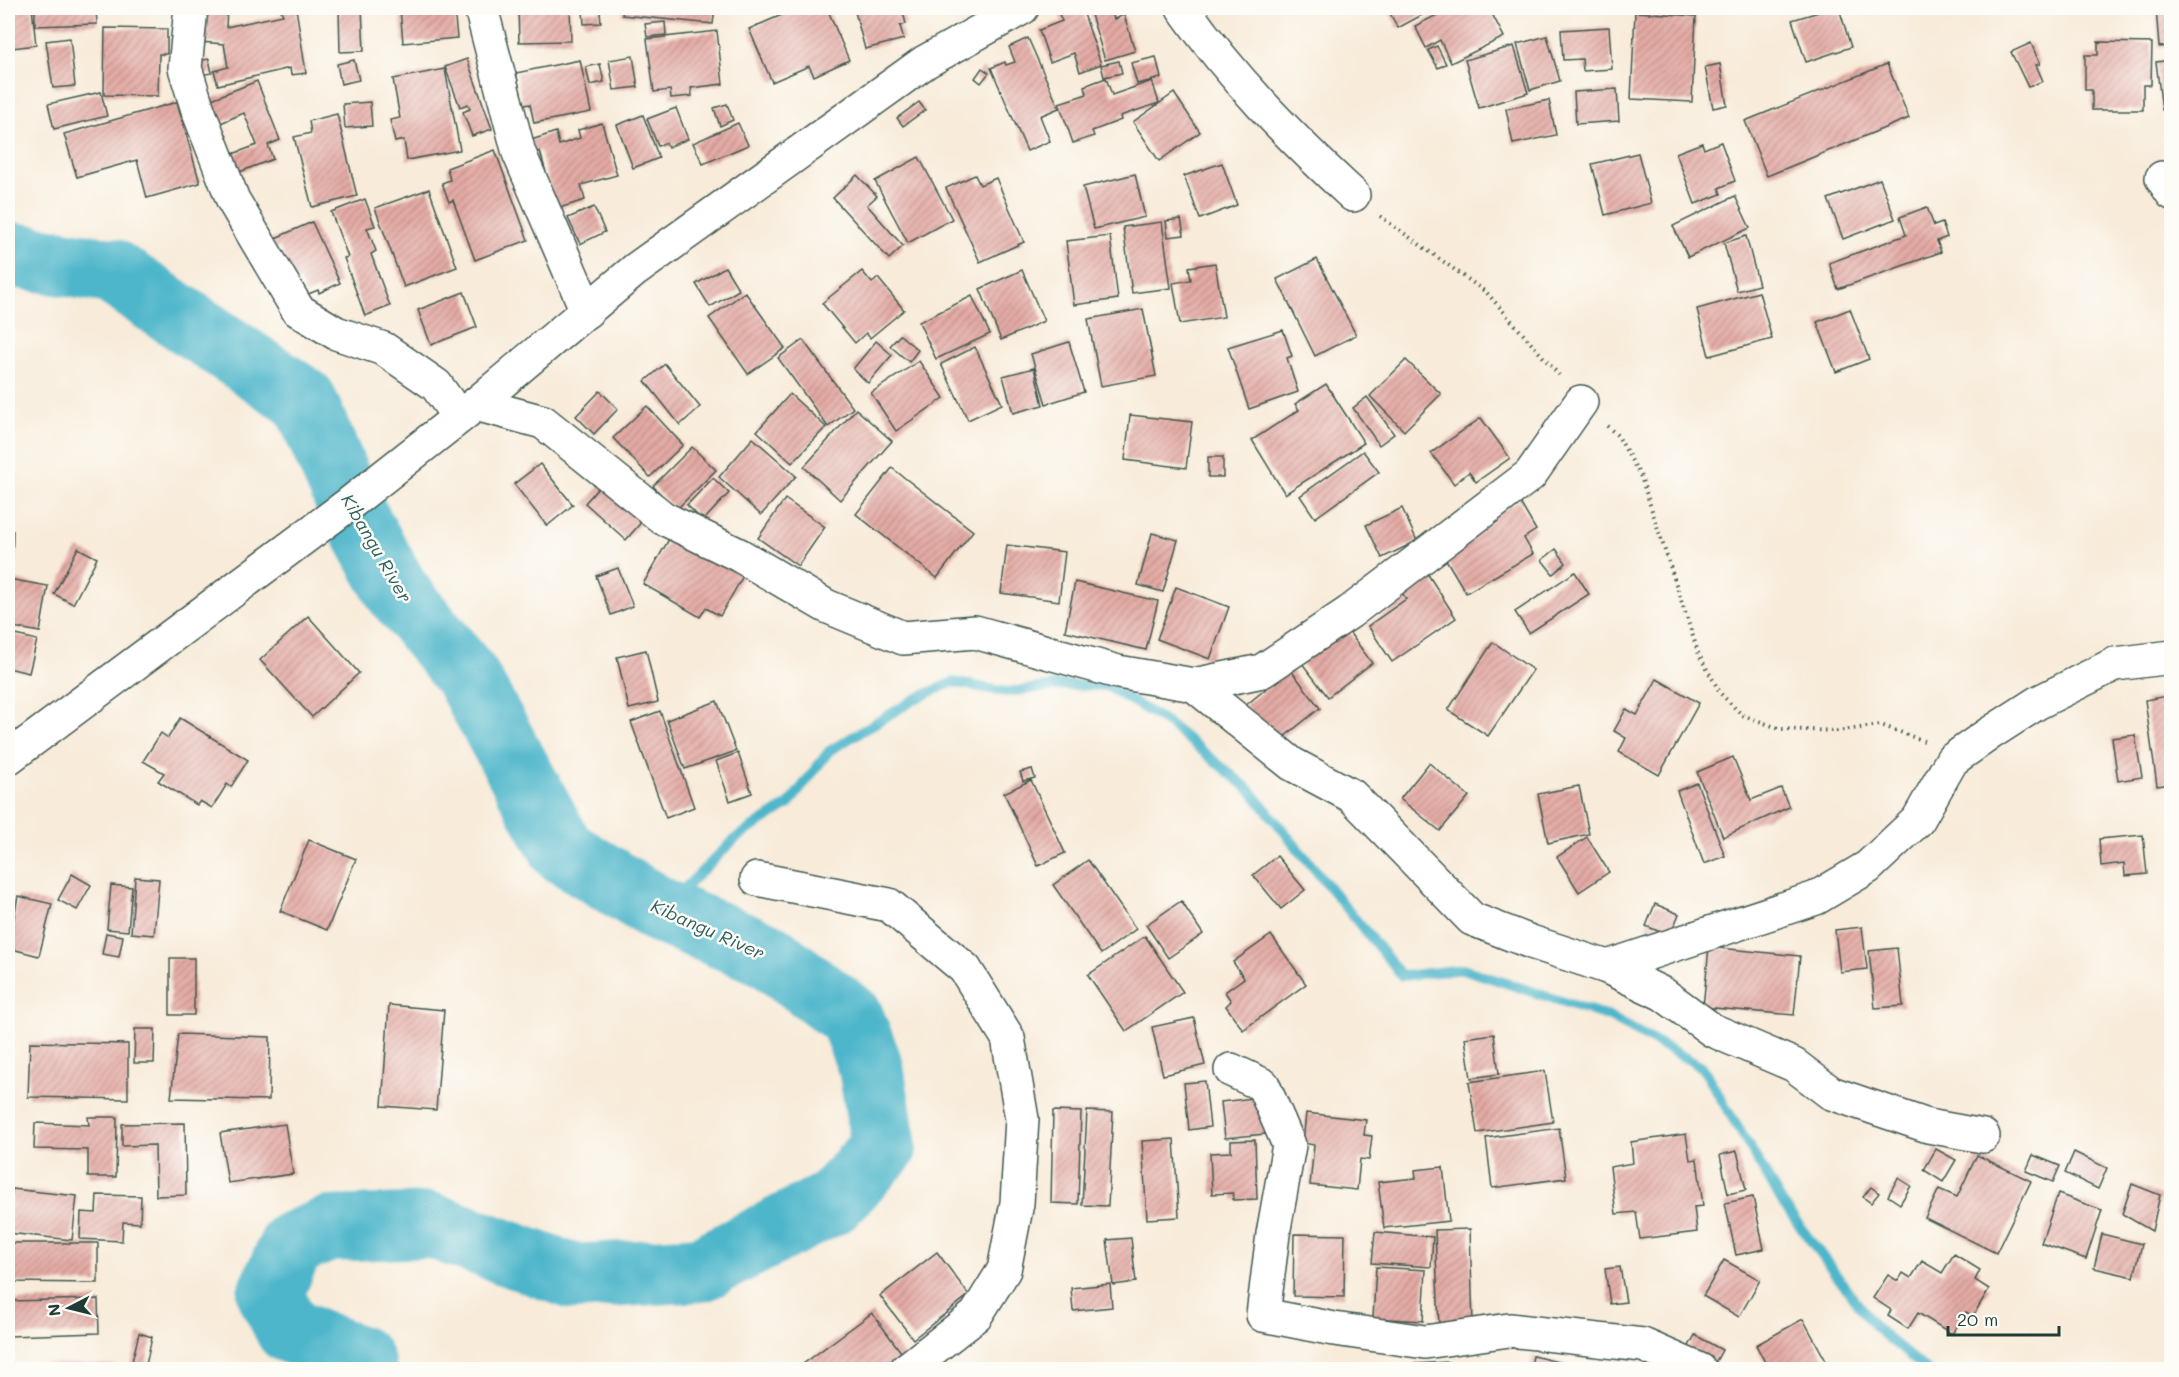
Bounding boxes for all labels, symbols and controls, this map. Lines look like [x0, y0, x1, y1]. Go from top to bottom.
water label: Kibangu River [336, 489, 418, 607]
water label: Kibangu River [647, 893, 769, 965]
north arrow [39, 1278, 99, 1338]
scale bar [1948, 1299, 2059, 1337]
text: N [42, 1303, 65, 1317]
text: 20 m [1957, 1307, 1998, 1331]

